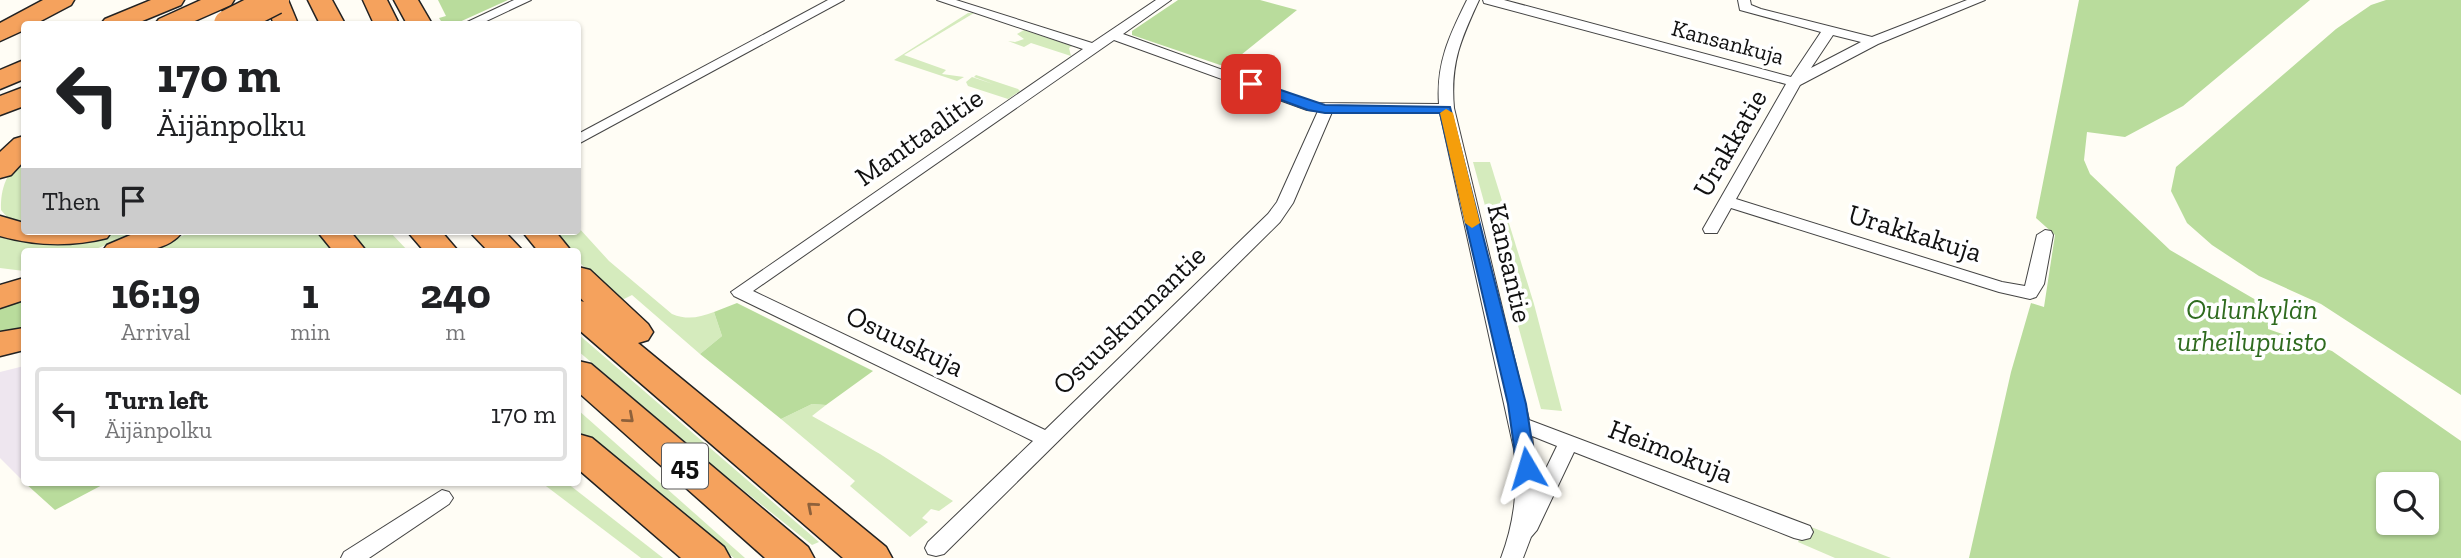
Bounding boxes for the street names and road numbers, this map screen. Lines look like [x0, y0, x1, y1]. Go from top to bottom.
street label: Kansankuja [1669, 14, 1787, 70]
street label: Manttaalitie [849, 81, 989, 193]
street label: Urakkatie [1686, 83, 1774, 203]
street label: Urakkakuja [1844, 197, 1986, 269]
street label: Kansantie [1480, 200, 1540, 326]
street label: Osuuskunnantie [1046, 239, 1212, 401]
street label: Osuuskuja [841, 298, 970, 384]
street label: Heimokuja [1604, 412, 1738, 490]
road number: 45 [662, 444, 708, 488]

